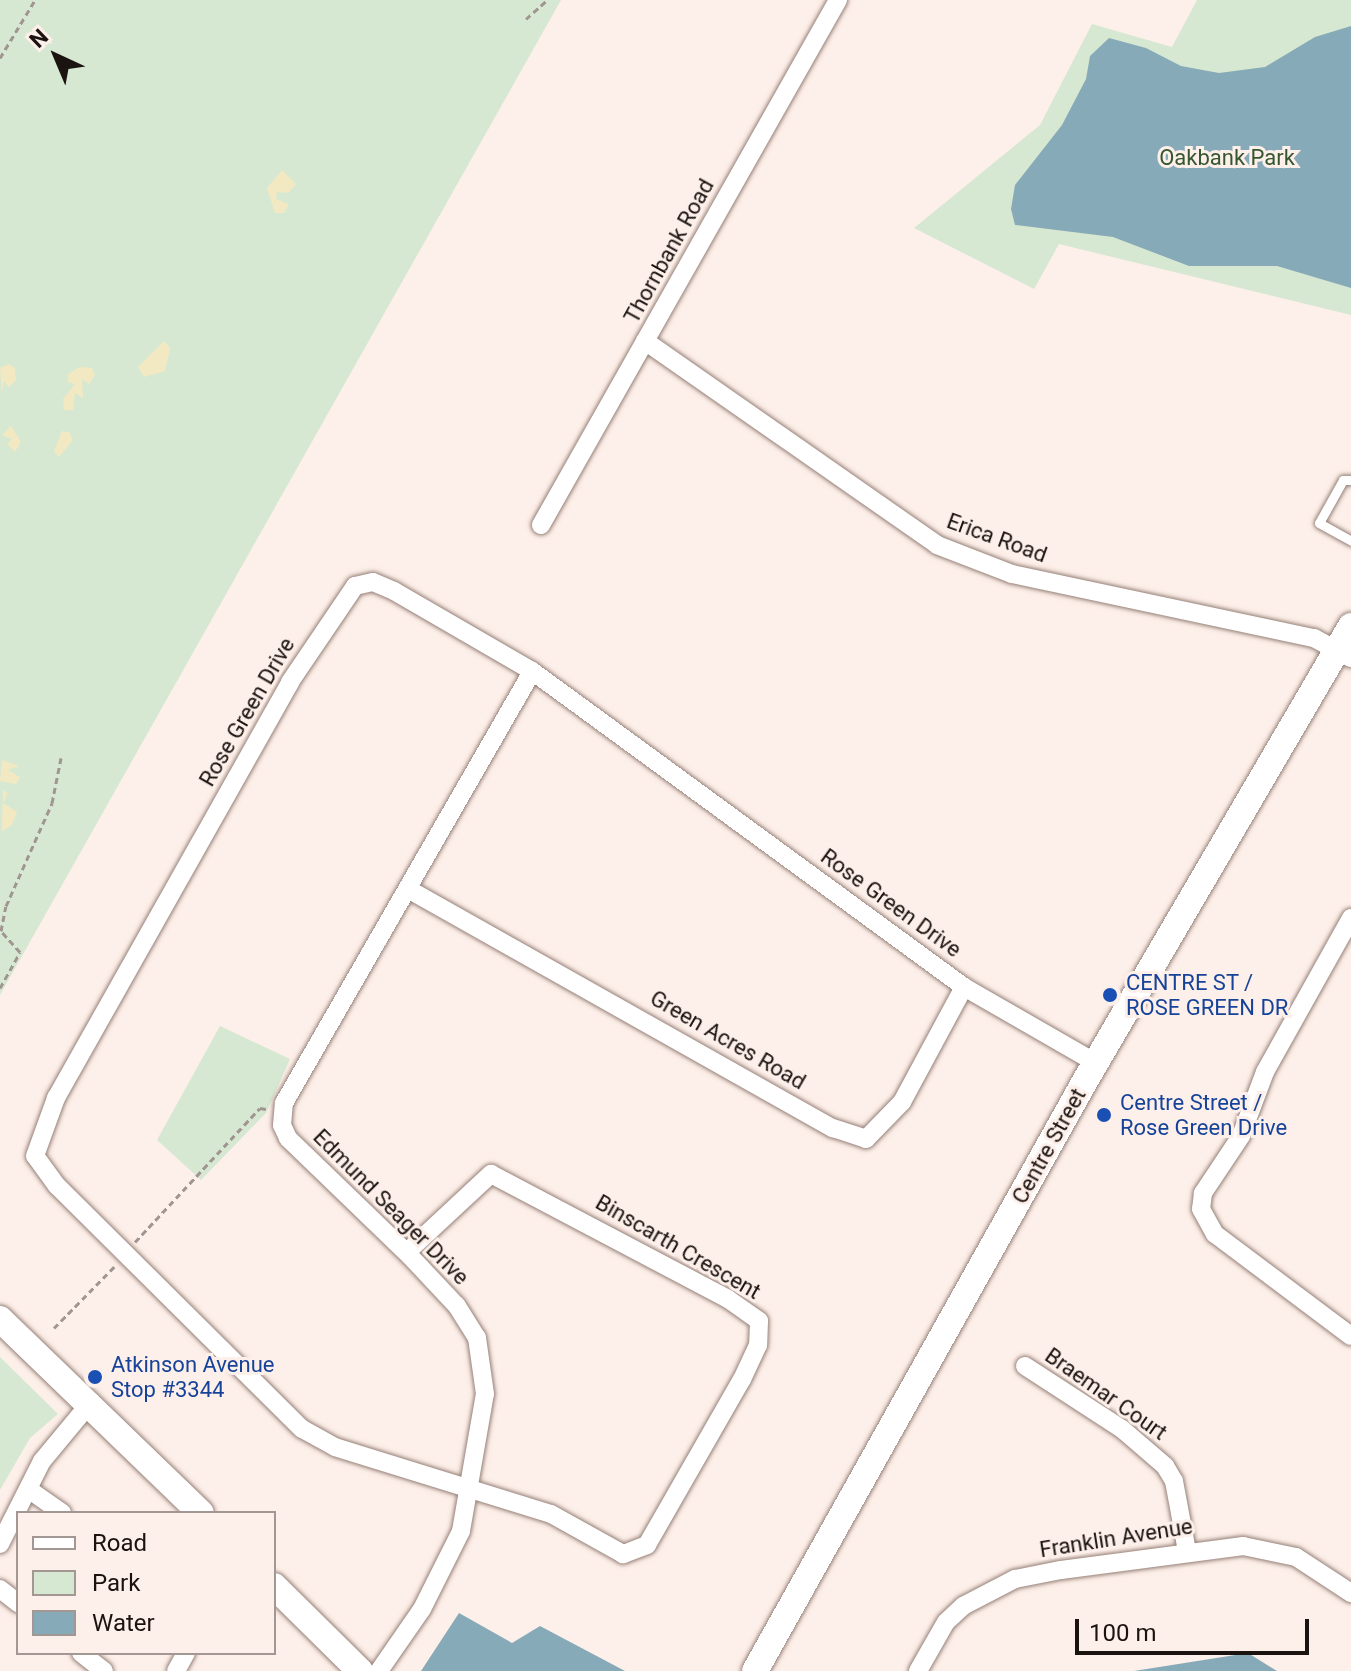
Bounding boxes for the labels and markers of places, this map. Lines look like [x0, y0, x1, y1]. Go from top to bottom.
place label: CENTRE ST / ROSE GREEN DR [1126, 969, 1288, 1020]
marker: CENTRE ST / ROSE GREEN DR [1101, 986, 1119, 1004]
place label: Centre Street / Rose Green Drive [1120, 1089, 1287, 1140]
marker: Centre Street / Rose Green Drive [1095, 1106, 1113, 1124]
place label: Atkinson Avenue Stop #3344 [111, 1351, 274, 1402]
marker: Atkinson Avenue Stop #3344 [86, 1368, 104, 1386]

